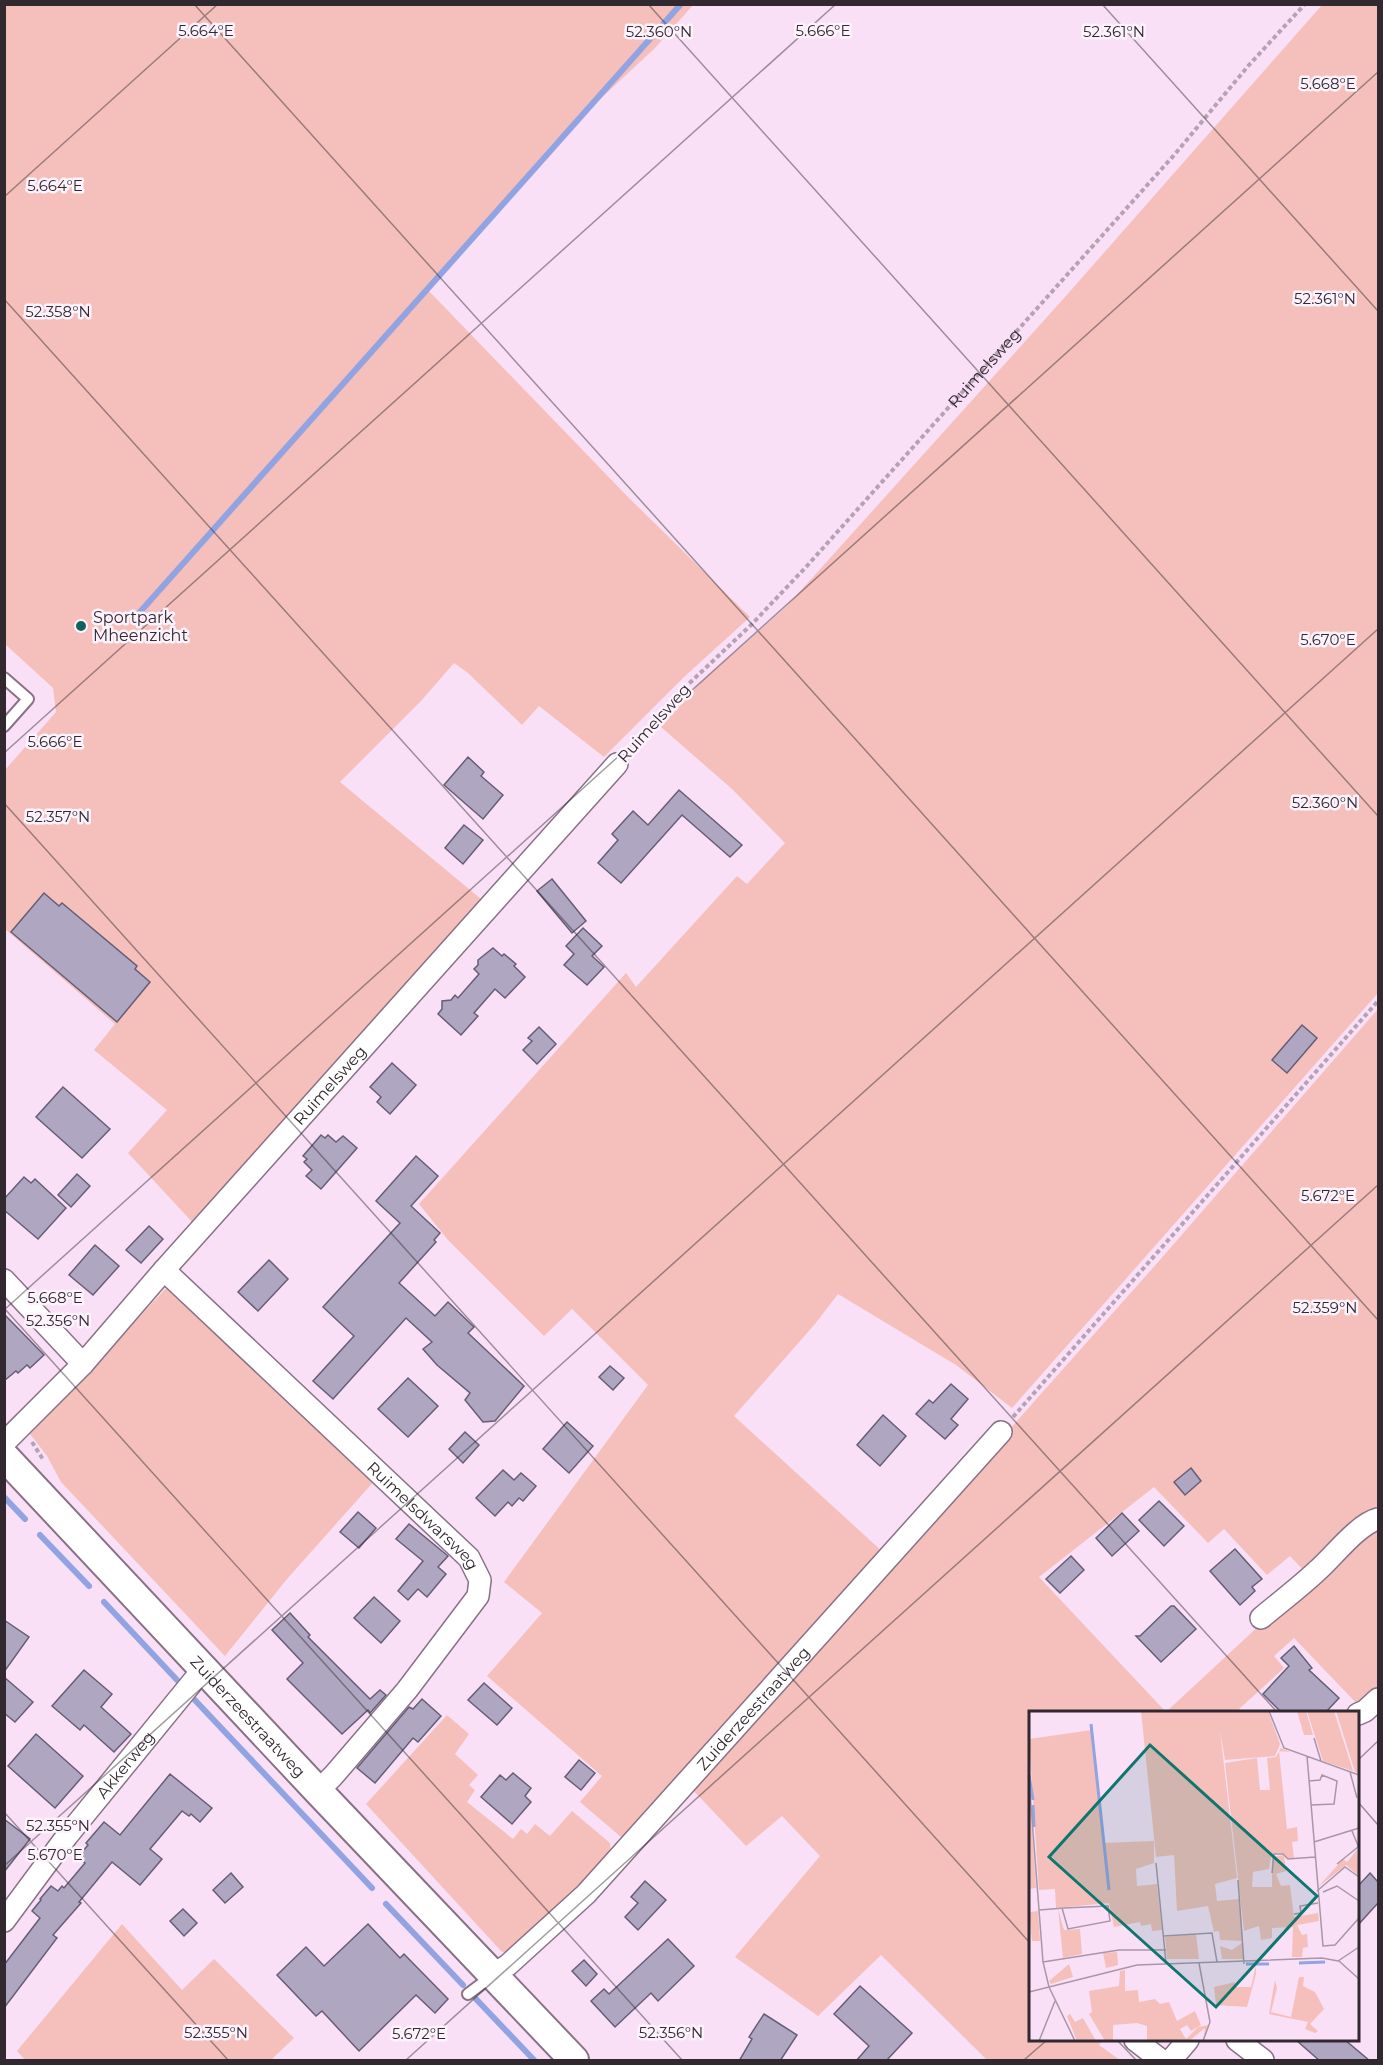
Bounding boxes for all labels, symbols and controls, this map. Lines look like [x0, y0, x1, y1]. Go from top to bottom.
text: 5.664°E [178, 21, 234, 40]
text: 5.666°E [796, 21, 850, 40]
text: 52.360°N [626, 22, 692, 41]
text: 52.361°N [1083, 22, 1145, 41]
text: 5.668°E [1300, 74, 1356, 93]
text: 5.664°E [27, 176, 83, 195]
text: 52.361°N [1294, 289, 1356, 308]
text: 52.358°N [25, 302, 91, 321]
street label: Ruimelsweg [944, 324, 1024, 411]
place label: Sportpark Mheenzicht [93, 608, 188, 645]
marker: Sportpark Mheenzicht [74, 619, 88, 633]
text: 5.670°E [1300, 630, 1356, 649]
street label: Ruimelsweg [614, 680, 694, 766]
text: 5.666°E [28, 732, 82, 751]
text: 52.360°N [1292, 793, 1358, 812]
text: 52.357°N [26, 807, 90, 826]
street label: Ruimelsweg [289, 1042, 370, 1129]
text: 5.672°E [1301, 1186, 1355, 1205]
text: 5.668°E [27, 1288, 83, 1307]
text: 52.359°N [1293, 1298, 1357, 1317]
text: 52.356°N [26, 1311, 90, 1330]
street label: Ruimelsdwarsweg [363, 1457, 483, 1573]
street label: Zuiderzeestraatweg [693, 1642, 813, 1774]
street label: Zuiderzeestraatweg [187, 1652, 310, 1781]
inset map [1029, 1711, 1359, 2041]
street label: Akkerweg [92, 1727, 158, 1802]
text: 52.355°N [26, 1816, 90, 1835]
text: 5.670°E [27, 1845, 83, 1864]
text: 52.355°N [184, 2023, 248, 2042]
text: 52.356°N [639, 2023, 703, 2042]
text: 5.672°E [392, 2024, 446, 2043]

